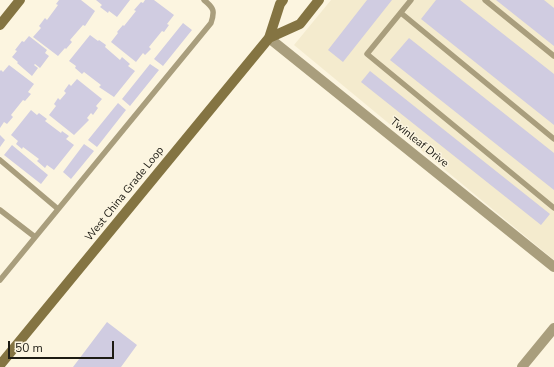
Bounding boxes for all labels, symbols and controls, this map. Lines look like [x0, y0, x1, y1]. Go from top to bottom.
street label: Twinleaf Drive [387, 115, 451, 171]
street label: West China Grade Loop [83, 144, 167, 244]
scale bar [10, 333, 116, 359]
text: 50 m [15, 340, 43, 356]

